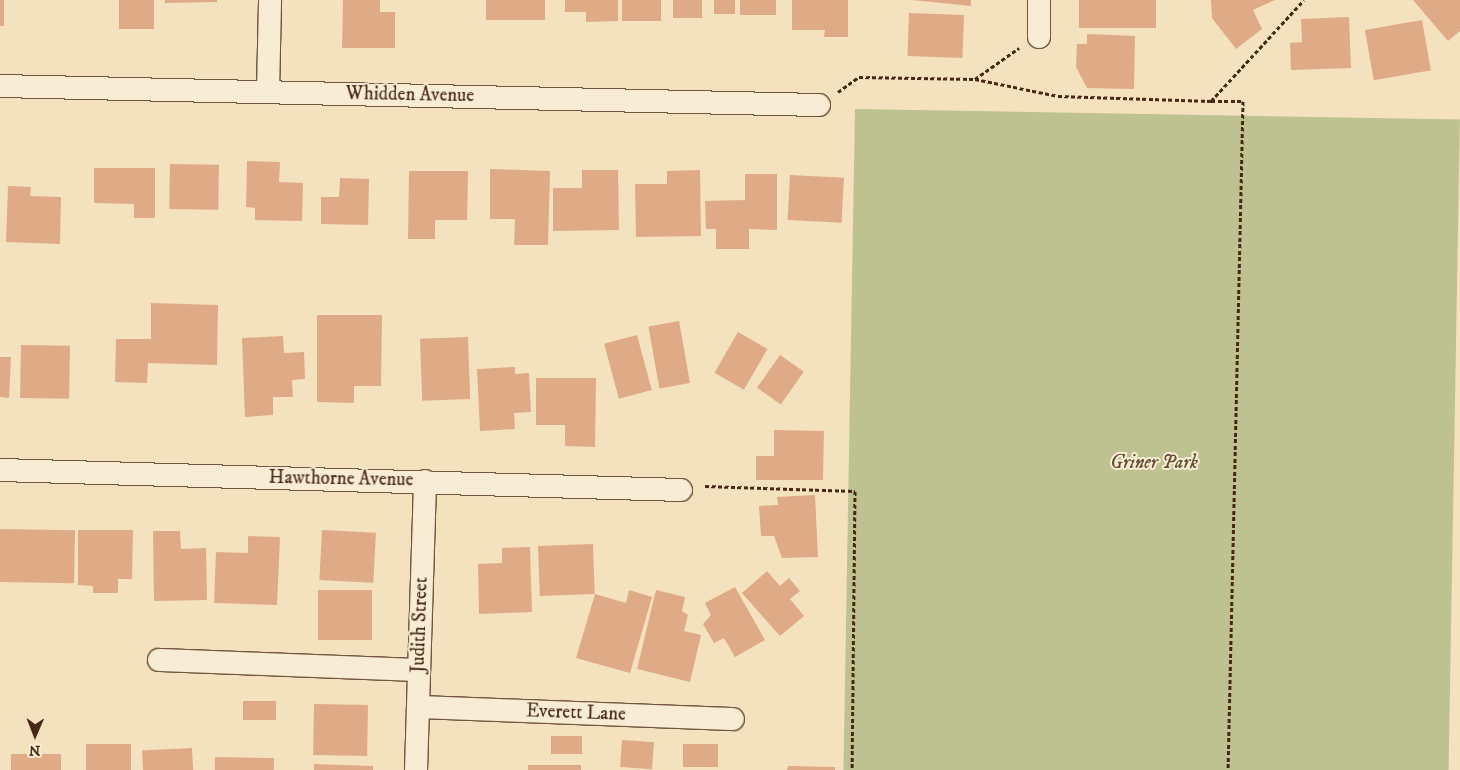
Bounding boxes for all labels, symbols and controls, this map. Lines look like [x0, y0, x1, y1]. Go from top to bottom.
street label: Whidden Avenue [346, 82, 474, 108]
park label: Griner Park [1110, 452, 1198, 474]
street label: Hawthorne Avenue [268, 466, 414, 492]
street label: Judith Street [407, 577, 433, 673]
street label: Everett Lane [526, 700, 626, 726]
north arrow [10, 710, 60, 760]
text: N [29, 741, 41, 759]

